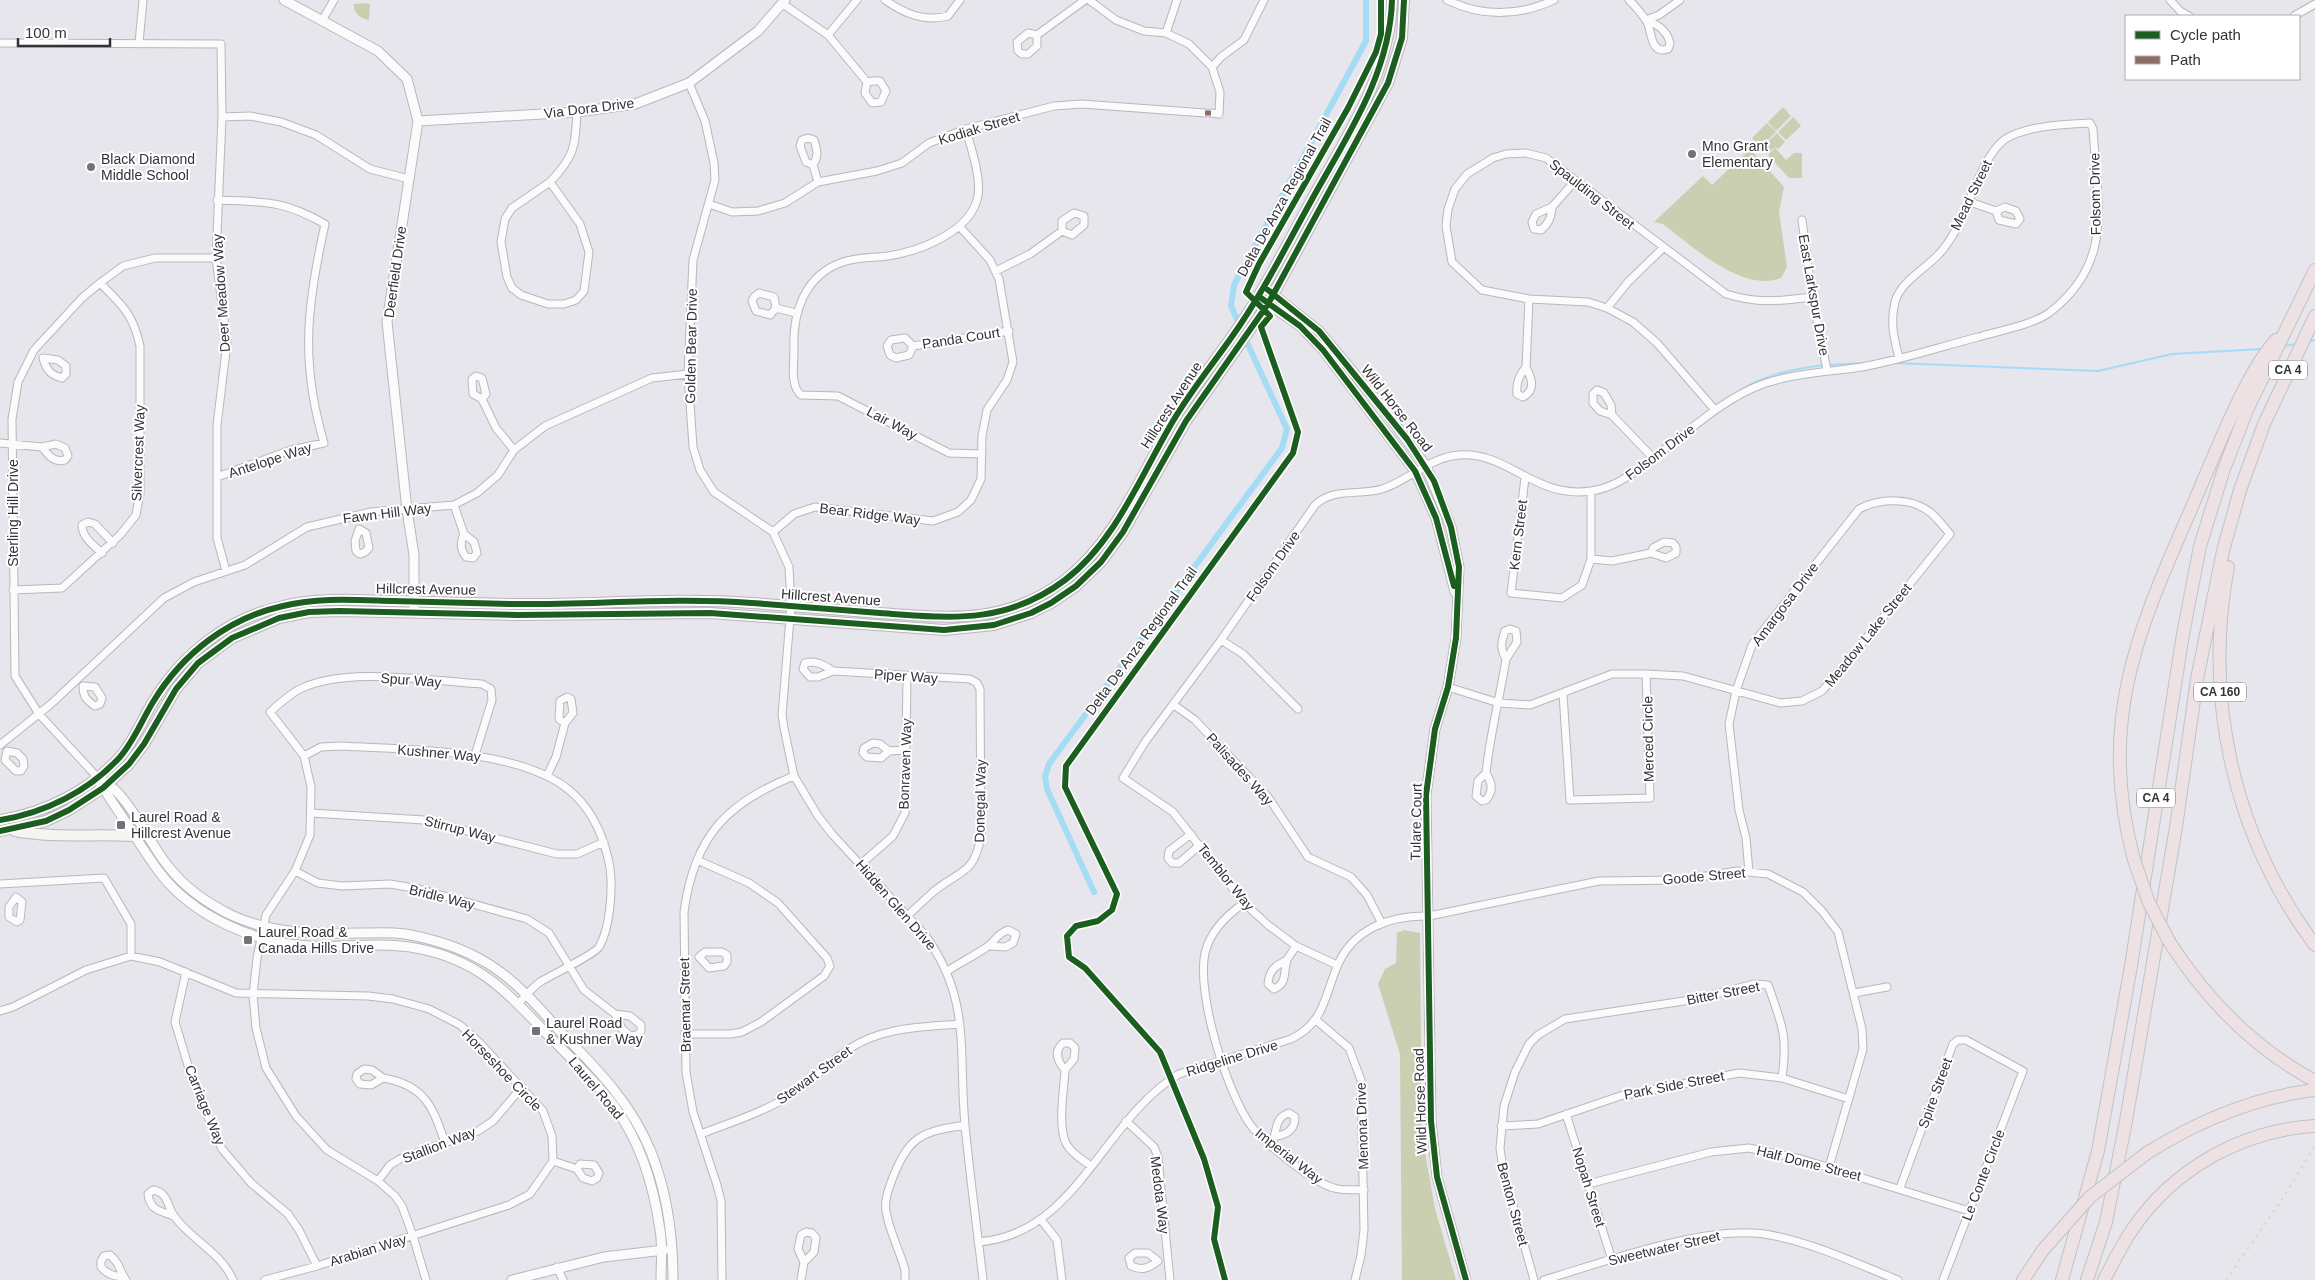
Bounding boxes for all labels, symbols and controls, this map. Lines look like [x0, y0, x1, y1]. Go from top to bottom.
scale bar [18, 15, 110, 47]
legend [2125, 15, 2300, 80]
text: 100 m [25, 24, 67, 41]
text: Cycle path [2170, 26, 2241, 43]
text: Path [2170, 51, 2201, 68]
street label: Via Dora Drive [543, 95, 635, 121]
street label: Kodiak Street [936, 108, 1022, 148]
street label: Delta De Anza Regional Trail [1234, 115, 1334, 279]
place label: Mno Grant Elementary [1702, 138, 1773, 170]
marker: Mno Grant Elementary [1686, 148, 1698, 160]
place label: Black Diamond Middle School [101, 151, 195, 183]
street label: Folsom Drive [2086, 152, 2104, 235]
street label: Spaulding Street [1546, 156, 1638, 232]
street label: Mead Street [1947, 157, 1995, 233]
marker: Black Diamond Middle School [85, 161, 97, 173]
street label: Deerfield Drive [381, 225, 409, 319]
street label: Deer Meadow Way [209, 233, 233, 353]
street label: East Larkspur Drive [1795, 233, 1833, 357]
street label: Golden Bear Drive [682, 288, 700, 404]
street label: Panda Court [921, 324, 1001, 352]
street label: Hillcrest Avenue [1137, 358, 1205, 451]
road number: CA 4 [2269, 360, 2307, 380]
street label: Wild Horse Road [1358, 361, 1436, 455]
street label: Lair Way [864, 403, 920, 443]
street label: Silvercrest Way [128, 404, 148, 502]
street label: Folsom Drive [1622, 421, 1698, 483]
street label: Antelope Way [226, 439, 314, 481]
street label: Sterling Hill Drive [5, 459, 21, 567]
street label: Kern Street [1506, 499, 1530, 571]
street label: Fawn Hill Way [342, 500, 432, 526]
street label: Bear Ridge Way [819, 500, 921, 528]
street label: Folsom Drive [1243, 527, 1303, 604]
street label: Amargosa Drive [1748, 559, 1822, 649]
street label: Delta De Anza Regional Trail [1082, 564, 1200, 718]
street label: Hillcrest Avenue [376, 580, 476, 598]
street label: Meadow Lake Street [1821, 580, 1915, 690]
street label: Hillcrest Avenue [780, 586, 882, 608]
street label: Piper Way [873, 666, 939, 686]
street label: Spur Way [380, 670, 442, 690]
road number: CA 160 [2194, 682, 2246, 702]
street label: Merced Circle [1639, 695, 1657, 782]
street label: Bonraven Way [895, 718, 915, 810]
street label: Palisades Way [1203, 729, 1277, 809]
street label: Kushner Way [397, 741, 481, 765]
street label: Donegal Way [971, 759, 989, 843]
street label: Tulare Court [1407, 783, 1425, 861]
road number: CA 4 [2137, 788, 2175, 808]
place label: Laurel Road & Hillcrest Avenue [131, 809, 231, 841]
street label: Stirrup Way [423, 812, 497, 846]
marker: Laurel Road & Hillcrest Avenue [115, 819, 127, 831]
street label: Temblor Way [1194, 840, 1258, 914]
street label: Hidden Glen Drive [852, 857, 940, 954]
street label: Goode Street [1662, 864, 1746, 888]
street label: Bridle Way [407, 881, 477, 913]
place label: Laurel Road & Canada Hills Drive [258, 924, 374, 956]
marker: Laurel Road & Canada Hills Drive [242, 934, 254, 946]
street label: Braemar Street [676, 957, 694, 1053]
street label: Bitter Street [1685, 978, 1761, 1008]
place label: Laurel Road & Kushner Way [546, 1015, 643, 1047]
marker: Laurel Road & Kushner Way [530, 1025, 542, 1037]
street label: Horseshoe Circle [459, 1026, 545, 1114]
street label: Ridgeline Drive [1184, 1036, 1280, 1080]
street label: Stewart Street [773, 1042, 855, 1108]
street label: Wild Horse Road [1410, 1048, 1430, 1154]
street label: Laurel Road [565, 1054, 627, 1122]
street label: Spire Street [1915, 1055, 1955, 1130]
street label: Carriage Way [182, 1063, 228, 1147]
street label: Park Side Street [1622, 1067, 1726, 1103]
street label: Menona Drive [1352, 1082, 1372, 1170]
street label: Stallion Way [400, 1124, 478, 1166]
street label: Imperial Way [1252, 1125, 1326, 1187]
street label: Le Conte Circle [1958, 1127, 2008, 1223]
street label: Half Dome Street [1755, 1142, 1863, 1184]
street label: Nopah Street [1569, 1145, 1609, 1229]
street label: Medota Way [1147, 1155, 1173, 1235]
street label: Benton Street [1494, 1161, 1532, 1248]
street label: Sweetwater Street [1606, 1227, 1722, 1269]
street label: Arabian Way [328, 1231, 408, 1269]

